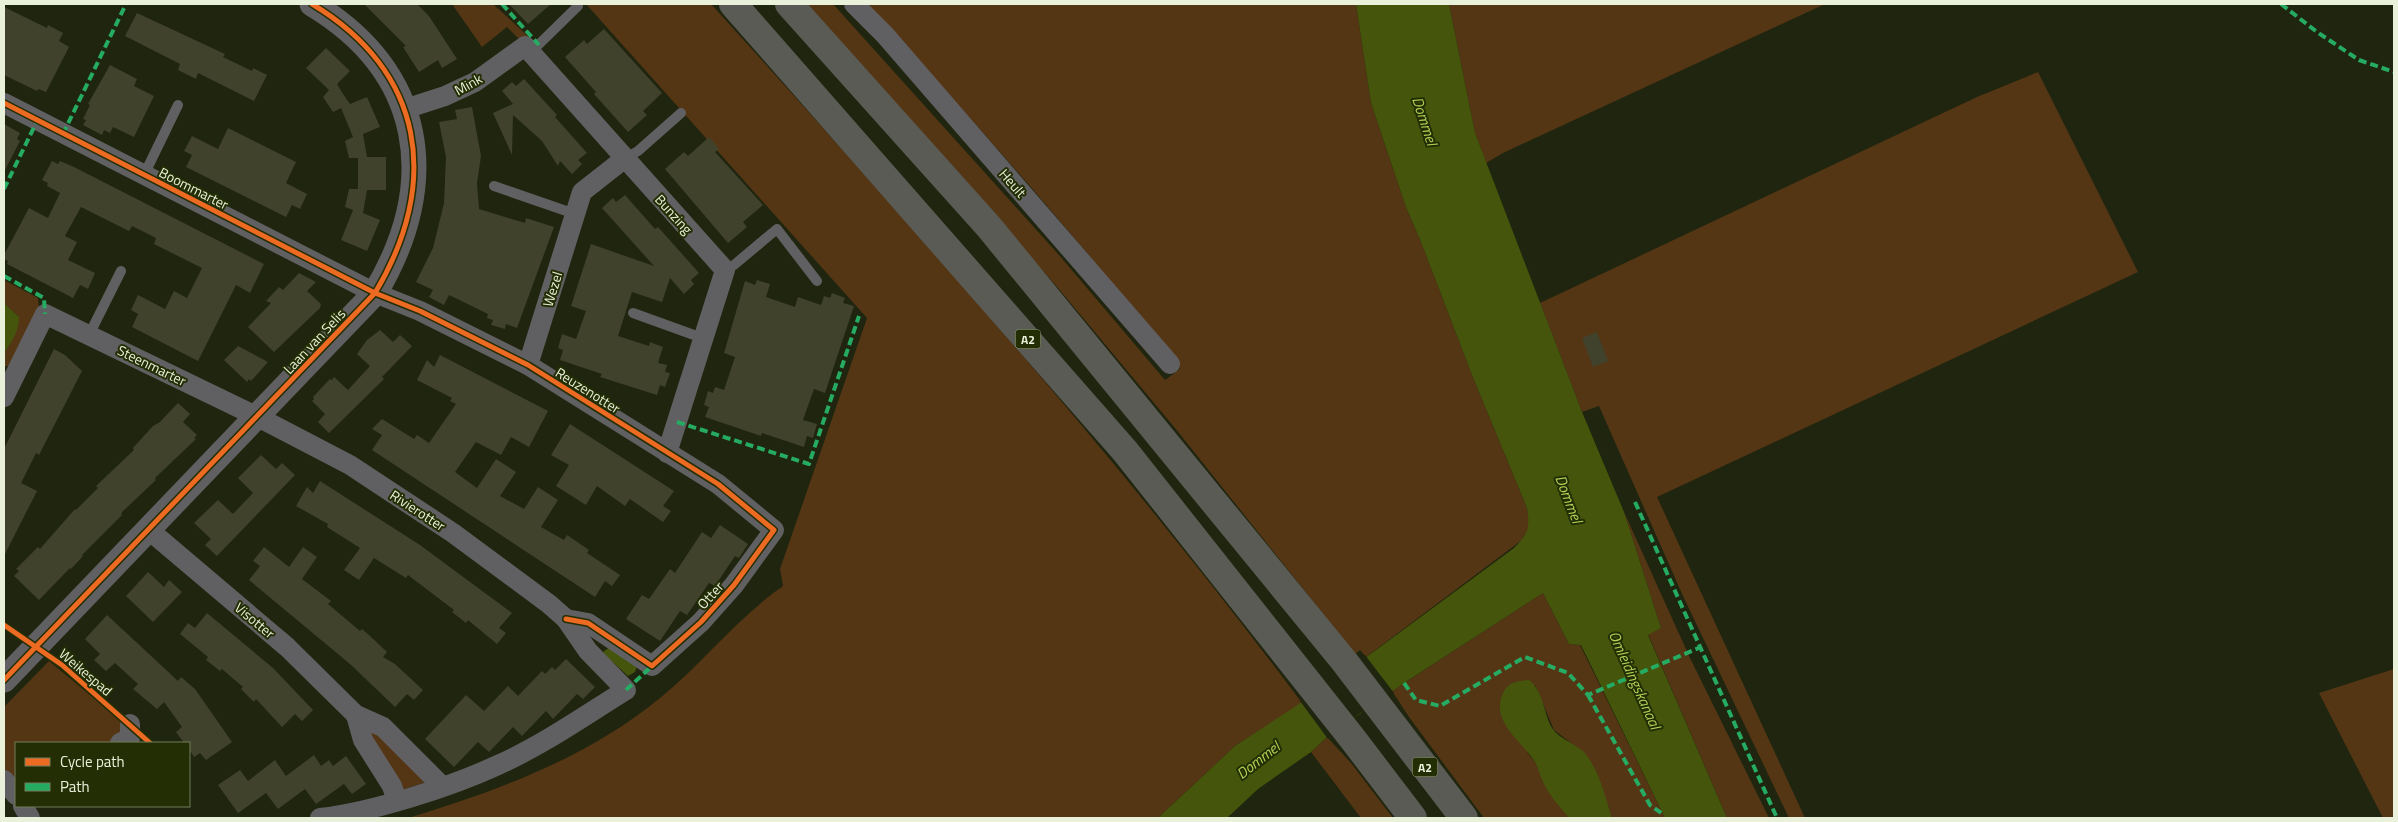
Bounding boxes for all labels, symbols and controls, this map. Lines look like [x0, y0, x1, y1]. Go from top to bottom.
street label: Mink [450, 68, 486, 100]
water label: Dommel [1406, 94, 1444, 150]
street label: Boommarter [156, 162, 233, 215]
street label: Heult [995, 164, 1031, 202]
street label: Bunzing [650, 189, 698, 239]
street label: Wezel [537, 269, 567, 309]
street label: Laan van Selis [278, 303, 350, 379]
road number: A2 [1016, 329, 1040, 348]
street label: Steenmarter [114, 339, 190, 391]
street label: Reuzenotter [551, 362, 625, 418]
water label: Dommel [1549, 472, 1589, 528]
street label: Rivierotter [386, 484, 450, 536]
street label: Otter [692, 576, 728, 614]
street label: Visotter [230, 597, 280, 643]
water label: Omleidingskanaal [1603, 627, 1668, 734]
street label: Weikespad [55, 643, 117, 701]
water label: Dommel [1231, 734, 1286, 784]
legend [15, 742, 190, 807]
text: Cycle path [60, 750, 125, 773]
road number: A2 [1412, 758, 1438, 776]
text: Path [60, 775, 90, 798]

